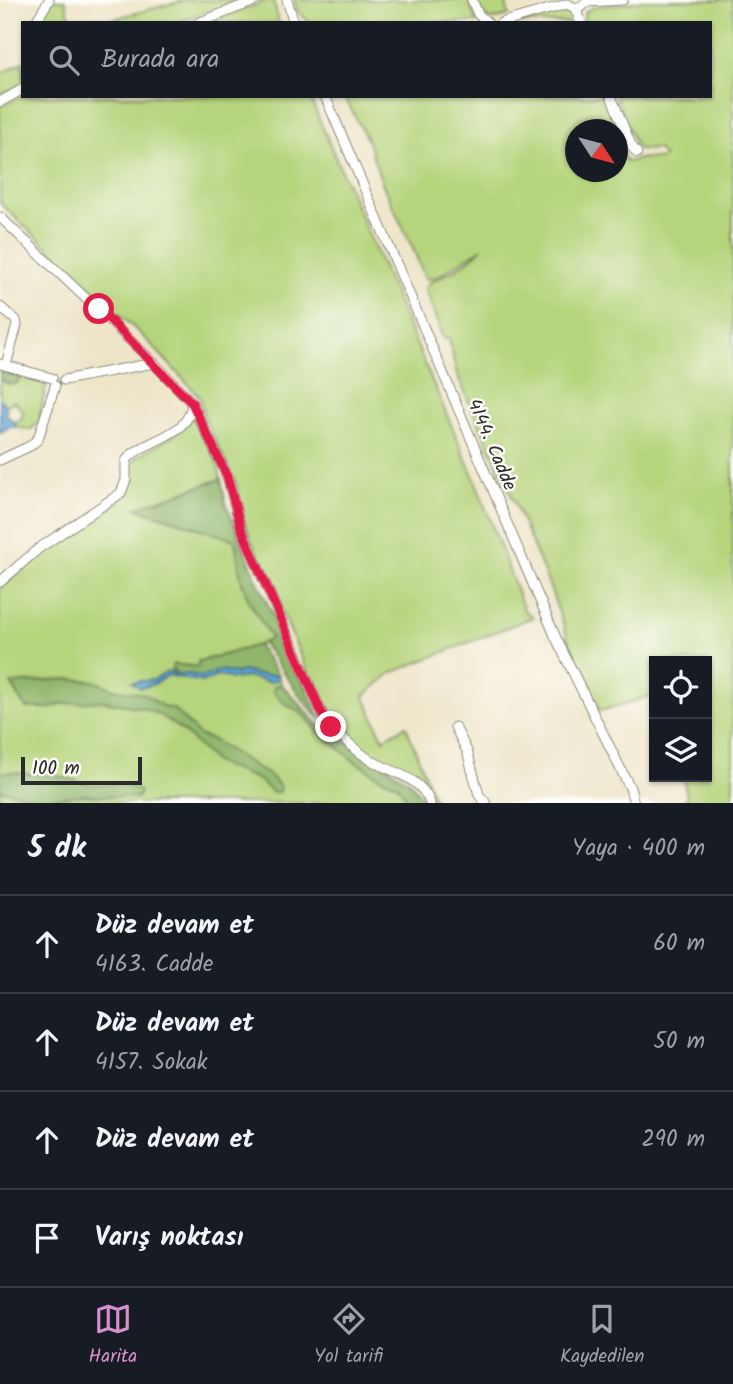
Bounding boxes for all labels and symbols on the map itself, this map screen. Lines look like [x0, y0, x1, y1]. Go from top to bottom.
north arrow [565, 119, 628, 182]
route start [83, 293, 114, 324]
street label: 4144. Cadde [458, 394, 524, 496]
route end [315, 711, 346, 742]
scale bar [21, 754, 142, 786]

